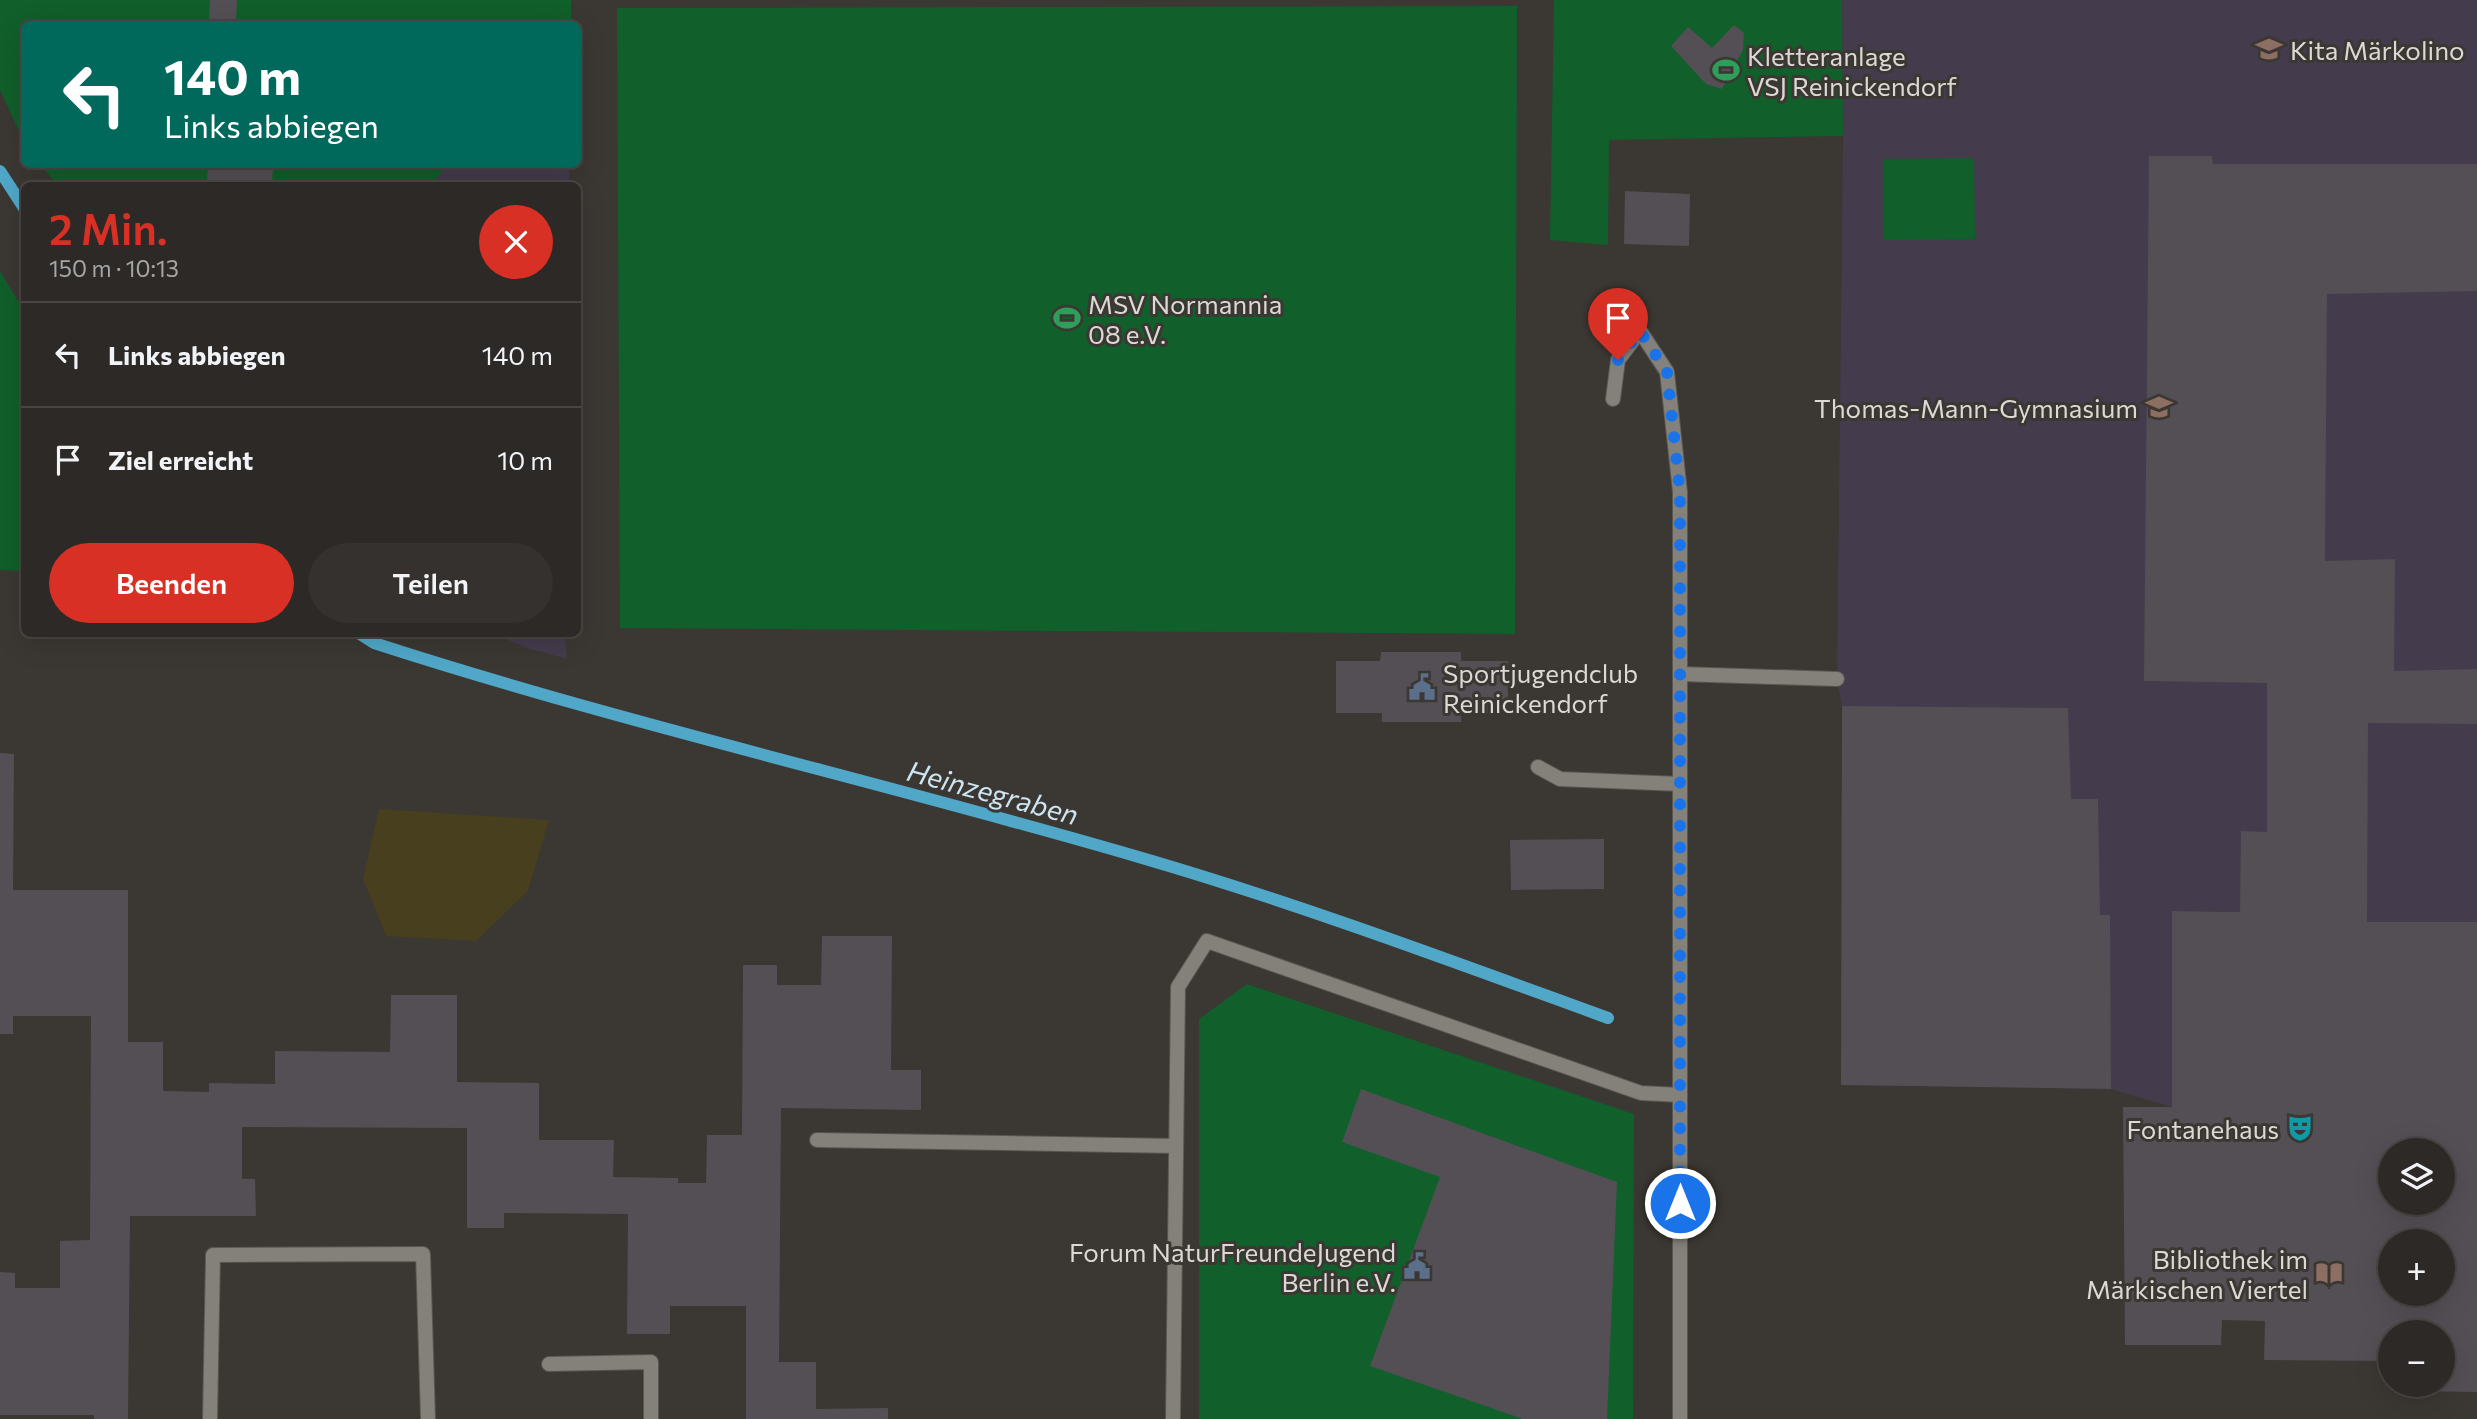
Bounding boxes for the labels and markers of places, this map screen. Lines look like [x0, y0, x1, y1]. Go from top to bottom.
school or university icon: Kita Märkolino [2254, 34, 2284, 64]
place label: Kita Märkolino [2290, 34, 2465, 65]
place label: Kletteranlage VSJ Reinickendorf [1747, 40, 1958, 101]
sports icon: Kletteranlage VSJ Reinickendorf [1711, 55, 1741, 85]
place label: MSV Normannia 08 e.V. [1088, 288, 1282, 349]
pin [1588, 288, 1648, 360]
sports icon: MSV Normannia 08 e.V. [1052, 303, 1082, 333]
place label: Thomas-Mann-Gymnasium [1814, 392, 2138, 423]
school or university icon: Thomas-Mann-Gymnasium [2144, 392, 2174, 422]
place label: Sportjugendclub Reinickendorf [1443, 657, 1638, 718]
public building icon: Sportjugendclub Reinickendorf [1407, 672, 1437, 702]
place label: Fontanehaus [2127, 1113, 2279, 1144]
theatre icon: Fontanehaus [2285, 1113, 2315, 1143]
place label: Forum NaturFreundeJugend Berlin e.V. [1069, 1236, 1396, 1297]
place label: Bibliothek im Märkischen Viertel [2086, 1243, 2308, 1304]
public building icon: Forum NaturFreundeJugend Berlin e.V. [1402, 1251, 1432, 1281]
library icon: Bibliothek im Märkischen Viertel [2314, 1258, 2344, 1288]

